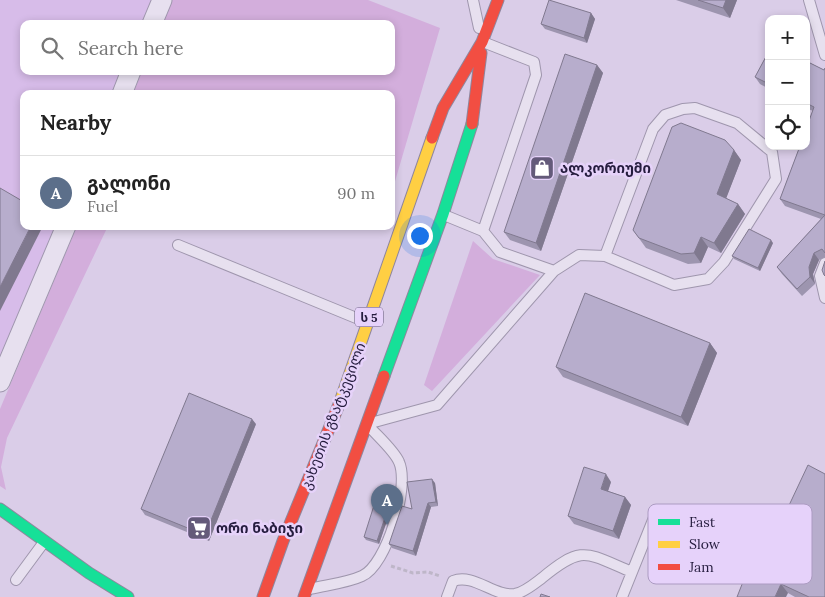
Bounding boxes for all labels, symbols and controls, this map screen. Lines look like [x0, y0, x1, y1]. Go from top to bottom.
map controls [765, 15, 810, 150]
button: + [765, 15, 810, 60]
search box [20, 20, 395, 75]
icon: search [38, 34, 66, 62]
text: Search here [78, 36, 184, 60]
button: − [765, 60, 810, 105]
button: locate [765, 105, 810, 150]
text: Nearby [40, 109, 111, 136]
shop icon: ალკორიუმი [529, 155, 555, 181]
place label: ალკორიუმი [560, 159, 651, 177]
text: გალონი [87, 171, 171, 195]
text: A [51, 183, 61, 203]
text: 90 m [337, 183, 375, 203]
text: Fuel [87, 196, 118, 216]
your location [407, 223, 433, 249]
road number: ს 5 [355, 308, 383, 326]
street label: კახეთის გზატკეცილი [297, 340, 369, 492]
pin: A [371, 484, 403, 525]
legend [648, 504, 812, 584]
text: Fast [689, 513, 716, 531]
supermarket icon: ორი ნაბიჯი [186, 515, 212, 541]
place label: ორი ნაბიჯი [216, 519, 303, 537]
text: Slow [689, 535, 721, 553]
text: Jam [688, 558, 714, 576]

